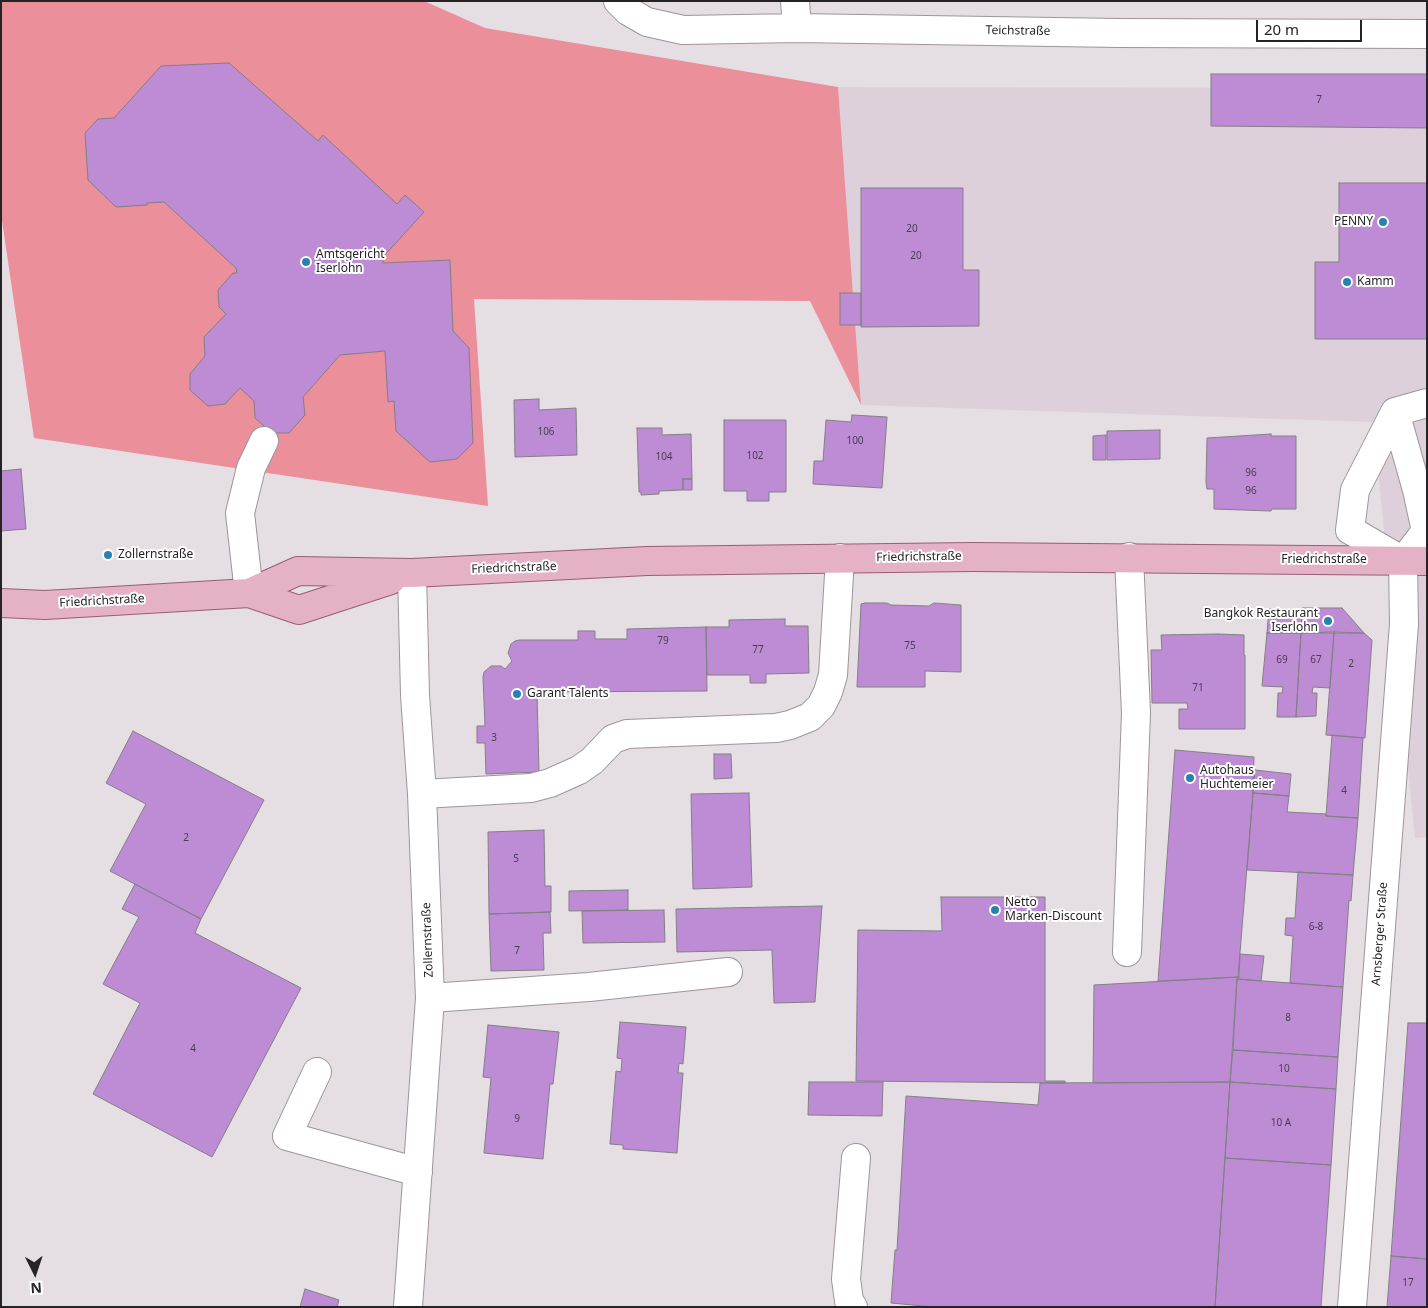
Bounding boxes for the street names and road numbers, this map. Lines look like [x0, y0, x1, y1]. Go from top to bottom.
street label: Teichstraße [986, 23, 1050, 39]
street label: Friedrichstraße [876, 549, 962, 565]
street label: Friedrichstraße [1281, 553, 1367, 567]
street label: Friedrichstraße [471, 559, 557, 577]
street label: Friedrichstraße [59, 592, 145, 610]
street label: Arnsberger Straße [1369, 882, 1391, 986]
street label: Zollernstraße [419, 902, 437, 978]

